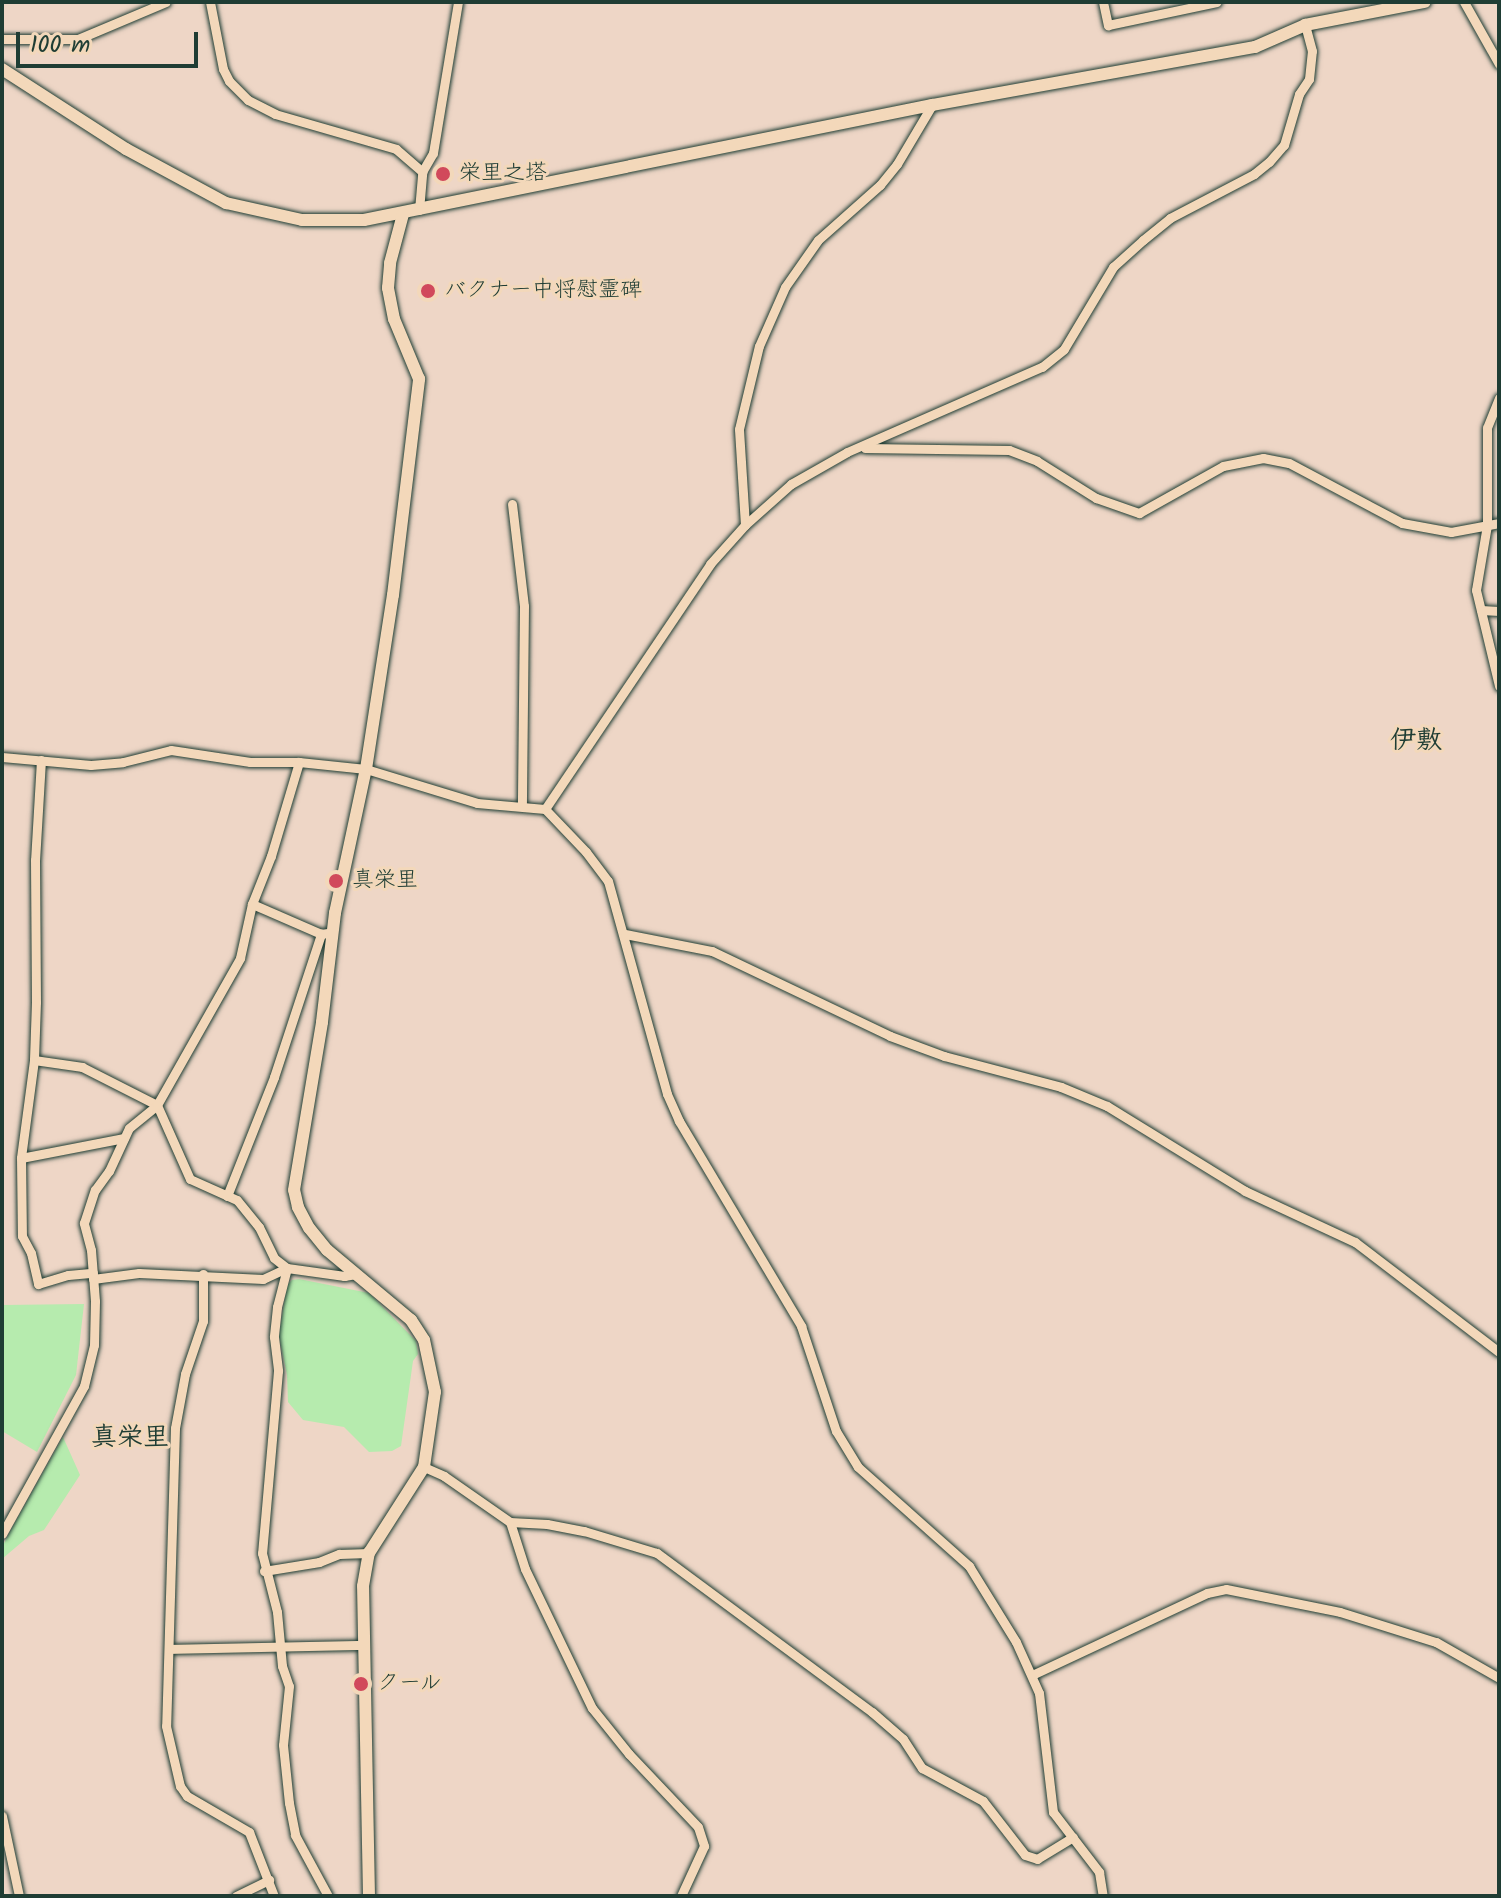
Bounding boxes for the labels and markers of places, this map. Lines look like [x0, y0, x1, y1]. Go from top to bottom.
place label: 栄里之塔 [459, 161, 547, 187]
marker: 栄里之塔 [434, 165, 452, 183]
place label: バクナー中将慰霊碑 [444, 278, 642, 304]
marker: バクナー中将慰霊碑 [419, 282, 437, 300]
place label: 真栄里 [352, 868, 418, 894]
marker: 真栄里 [327, 872, 345, 890]
place label: クール [377, 1671, 443, 1697]
marker: クール [352, 1675, 370, 1693]

